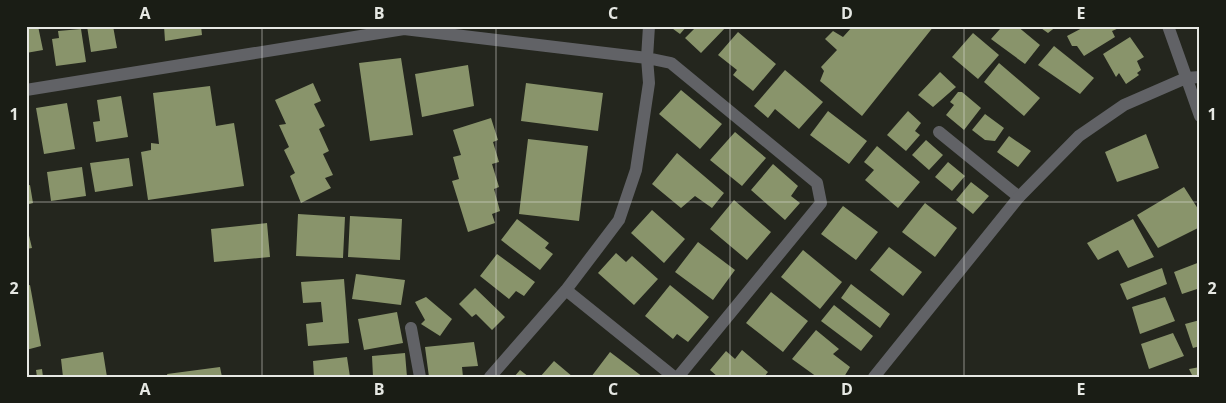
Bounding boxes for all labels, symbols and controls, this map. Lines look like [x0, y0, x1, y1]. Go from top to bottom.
text: A [139, 2, 151, 24]
text: B [374, 2, 384, 24]
text: C [608, 2, 618, 24]
text: D [841, 2, 853, 24]
text: E [1077, 2, 1086, 24]
text: 1 [9, 103, 19, 125]
text: 1 [1207, 103, 1217, 125]
text: 2 [9, 277, 19, 299]
text: 2 [1207, 277, 1217, 299]
text: A [139, 378, 151, 400]
text: B [374, 378, 384, 400]
text: C [608, 378, 618, 400]
text: D [841, 378, 853, 400]
text: E [1077, 378, 1086, 400]

